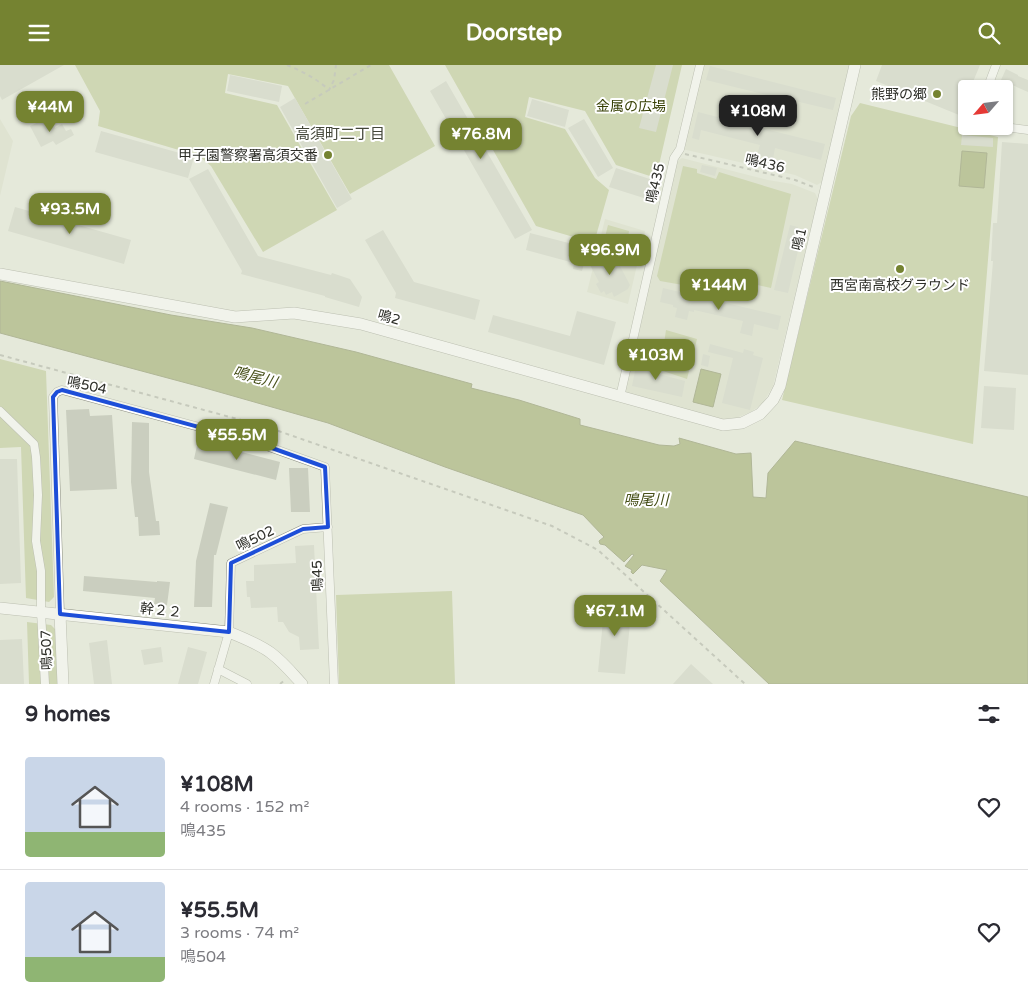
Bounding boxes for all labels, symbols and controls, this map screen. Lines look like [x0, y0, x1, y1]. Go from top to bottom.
icon: menu [25, 19, 53, 47]
icon: search [975, 19, 1003, 47]
text: Doorstep [466, 20, 562, 46]
north arrow [958, 80, 1012, 135]
map controls [958, 80, 1013, 135]
place label: 熊野の郷 [871, 86, 927, 103]
marker: 熊野の郷 [931, 88, 943, 100]
pin: ¥44M [20, 91, 80, 133]
pin: ¥108M [723, 95, 793, 137]
text: ¥44M [27, 97, 73, 117]
park label: 金属の広場 [596, 98, 666, 115]
text: ¥108M [730, 101, 786, 121]
pin: ¥76.8M [440, 117, 522, 160]
text: ¥76.8M [451, 124, 511, 144]
district label: 高須町二丁目 [295, 125, 385, 143]
place label: 甲子園警察署高須交番 [178, 147, 318, 164]
marker: 甲子園警察署高須交番 [322, 149, 334, 161]
street label: 鳴436 [743, 151, 787, 176]
street label: 鳴435 [643, 162, 668, 205]
pin: ¥93.5M [29, 193, 111, 235]
text: ¥93.5M [40, 199, 100, 219]
street label: 鳴1 [789, 226, 810, 252]
pin: ¥96.9M [569, 233, 651, 276]
text: ¥96.9M [580, 240, 640, 260]
marker: 西宮南高校グラウンド [894, 263, 906, 275]
pin: ¥144M [684, 269, 754, 311]
text: ¥144M [691, 275, 747, 295]
place label: 西宮南高校グラウンド [830, 277, 970, 294]
street label: 鳴2 [376, 306, 402, 329]
pin: ¥103M [621, 339, 691, 381]
text: ¥103M [628, 345, 684, 365]
water label: 鳴尾川 [231, 362, 281, 392]
street label: 鳴504 [65, 373, 109, 398]
pin: ¥55.5M [196, 419, 278, 461]
text: ¥55.5M [207, 425, 267, 445]
water label: 鳴尾川 [623, 491, 670, 509]
street label: 鳴502 [233, 522, 277, 555]
street label: 鳴45 [308, 560, 327, 592]
pin: ¥67.1M [574, 595, 656, 637]
street label: 幹２２ [139, 600, 183, 621]
text: ¥67.1M [585, 601, 645, 621]
street label: 鳴507 [37, 630, 56, 670]
icon: filters [975, 700, 1003, 728]
text: 9 homes [25, 702, 110, 727]
text: ¥108M [180, 772, 254, 797]
icon: home [65, 777, 125, 837]
icon: heart [975, 793, 1003, 821]
text: 4 rooms · 152 m² [180, 797, 309, 817]
text: 鳴435 [180, 821, 226, 841]
text: ¥55.5M [180, 898, 259, 923]
icon: home [65, 902, 125, 962]
icon: heart [975, 918, 1003, 946]
text: 3 rooms · 74 m² [180, 923, 299, 943]
text: 鳴504 [180, 947, 226, 967]

